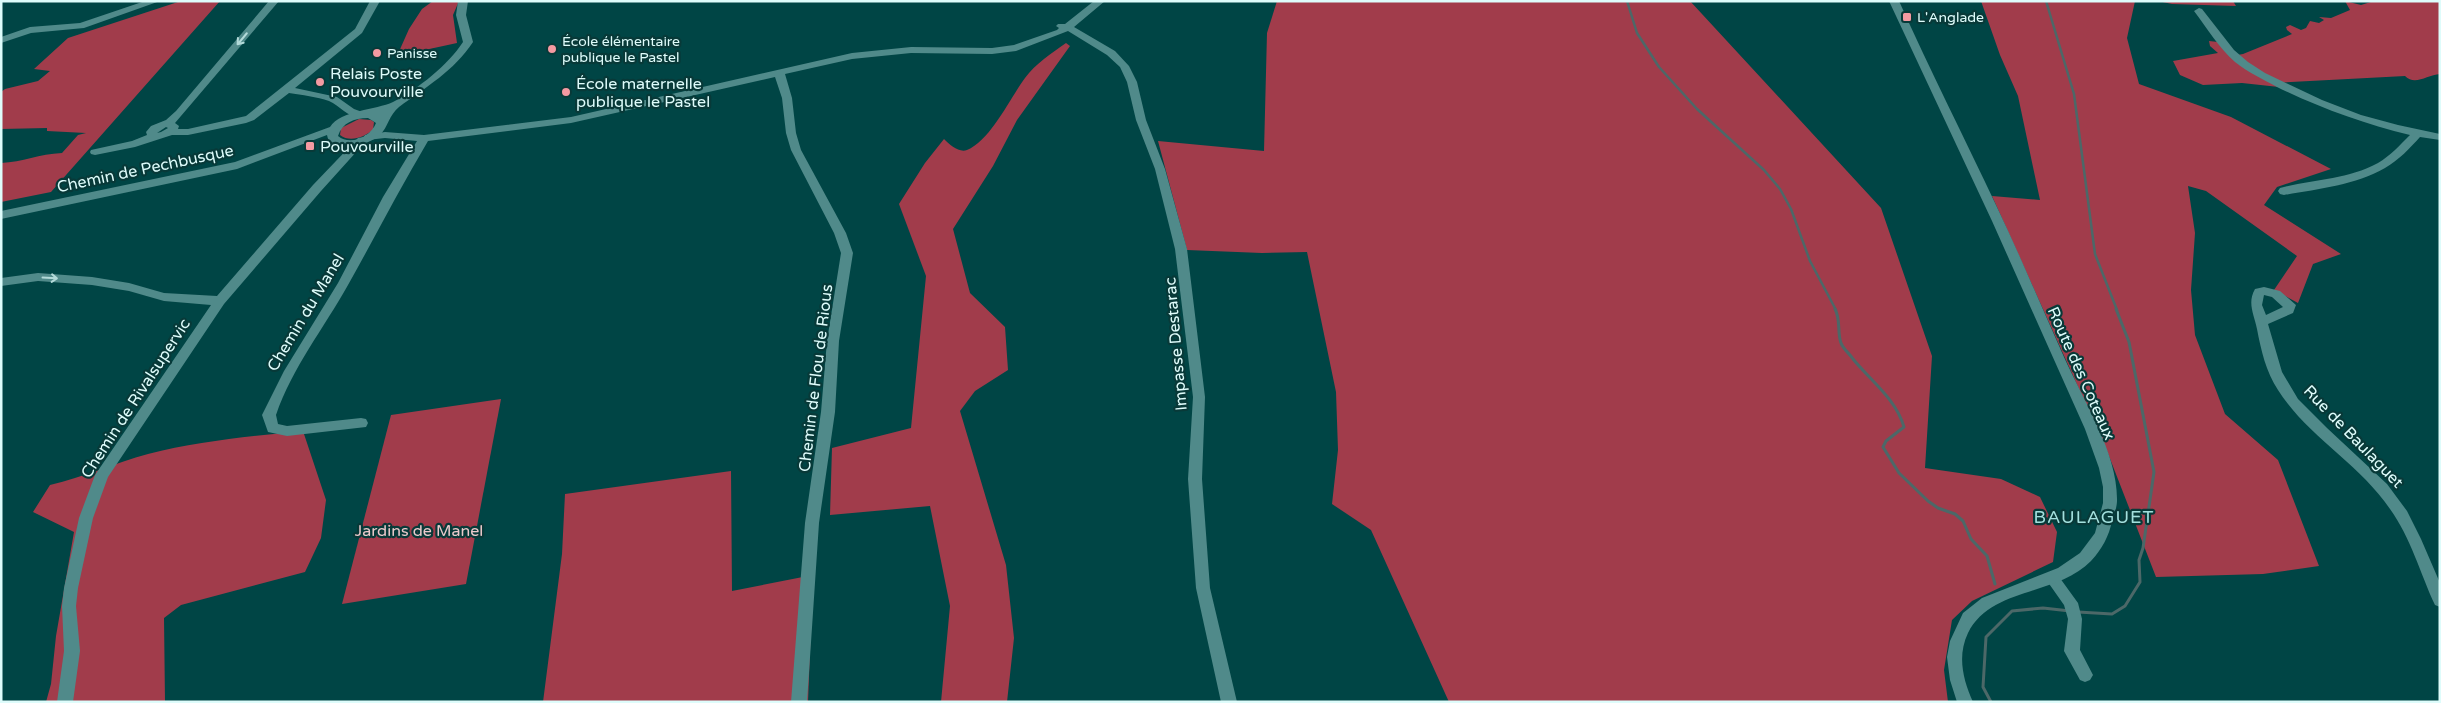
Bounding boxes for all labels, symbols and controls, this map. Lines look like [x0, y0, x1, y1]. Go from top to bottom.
place label: L'Anglade [1917, 9, 1984, 26]
marker: L'Anglade [1901, 11, 1913, 23]
one-way arrow [237, 32, 248, 45]
place label: École élémentaire publique le Pastel [562, 33, 680, 66]
marker: École élémentaire publique le Pastel [546, 43, 558, 55]
place label: Panisse [387, 45, 437, 62]
marker: Panisse [371, 47, 383, 59]
place label: Relais Poste Pouvourville [330, 64, 423, 102]
place label: École maternelle publique le Pastel [576, 74, 710, 112]
marker: Relais Poste Pouvourville [314, 76, 326, 88]
marker: École maternelle publique le Pastel [560, 86, 572, 98]
place label: Pouvourville [320, 137, 413, 157]
street label: Chemin de Pechbusque [55, 140, 235, 197]
marker: Pouvourville [304, 140, 316, 152]
street label: Chemin du Manel [263, 250, 349, 375]
one-way arrow [41, 273, 57, 282]
street label: Impasse Destarac [1160, 276, 1192, 411]
street label: Chemin de Flou de Rious [795, 283, 837, 473]
street label: Route des Coteaux [2043, 304, 2119, 443]
street label: Chemin de Rivalsupervic [77, 315, 195, 482]
street label: Rue de Baulaguet [2299, 381, 2408, 492]
district label: BAULAGUET [2033, 506, 2155, 528]
park label: Jardins de Manel [355, 521, 483, 541]

